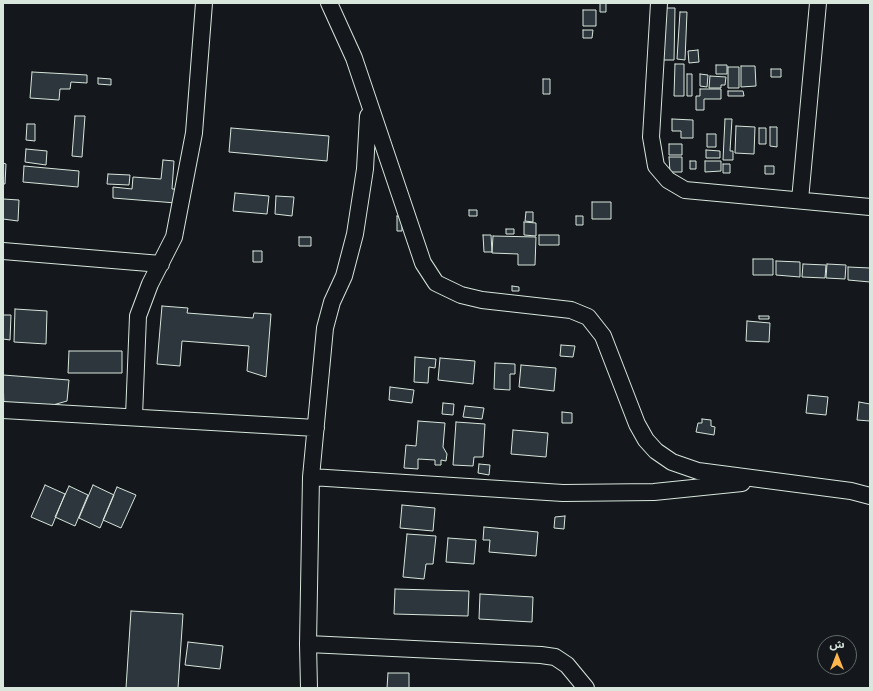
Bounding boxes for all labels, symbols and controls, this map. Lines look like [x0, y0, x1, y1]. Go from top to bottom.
north arrow [817, 635, 857, 675]
text: ش [829, 638, 845, 650]

